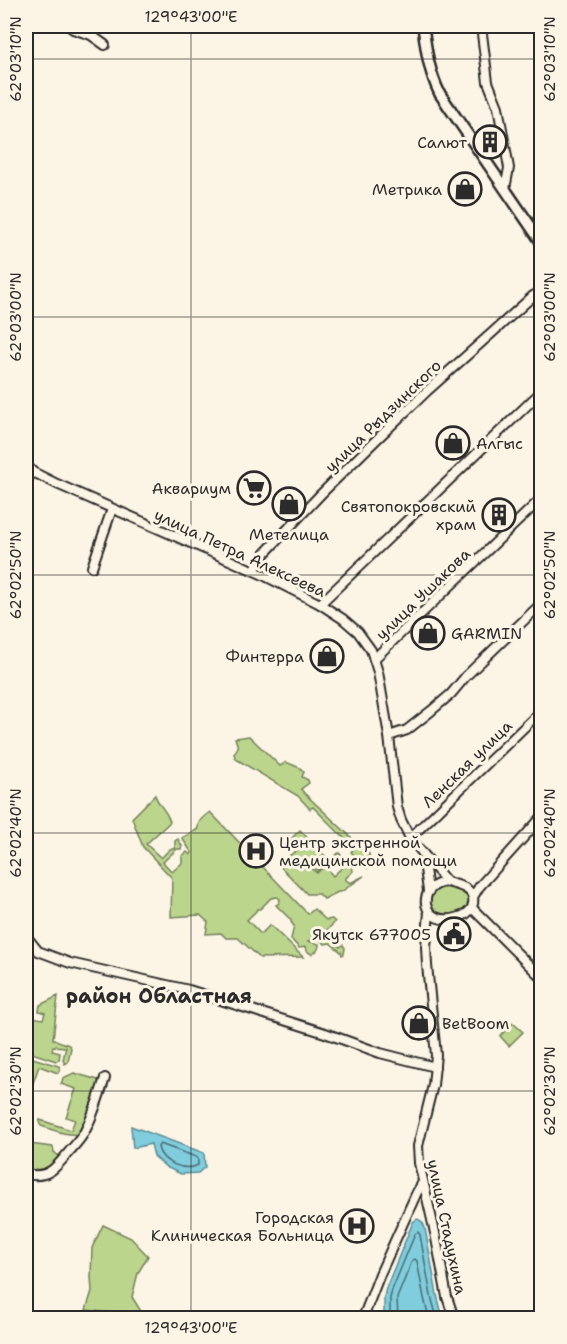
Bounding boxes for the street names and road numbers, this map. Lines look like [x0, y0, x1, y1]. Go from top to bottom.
street label: улица Рыдзинского [320, 355, 446, 477]
street label: улица Петра Алексеева [151, 504, 329, 602]
street label: улица Ушакова [371, 543, 475, 644]
street label: Ленская улица [417, 716, 517, 812]
street label: улица Стадухина [422, 1157, 472, 1297]

